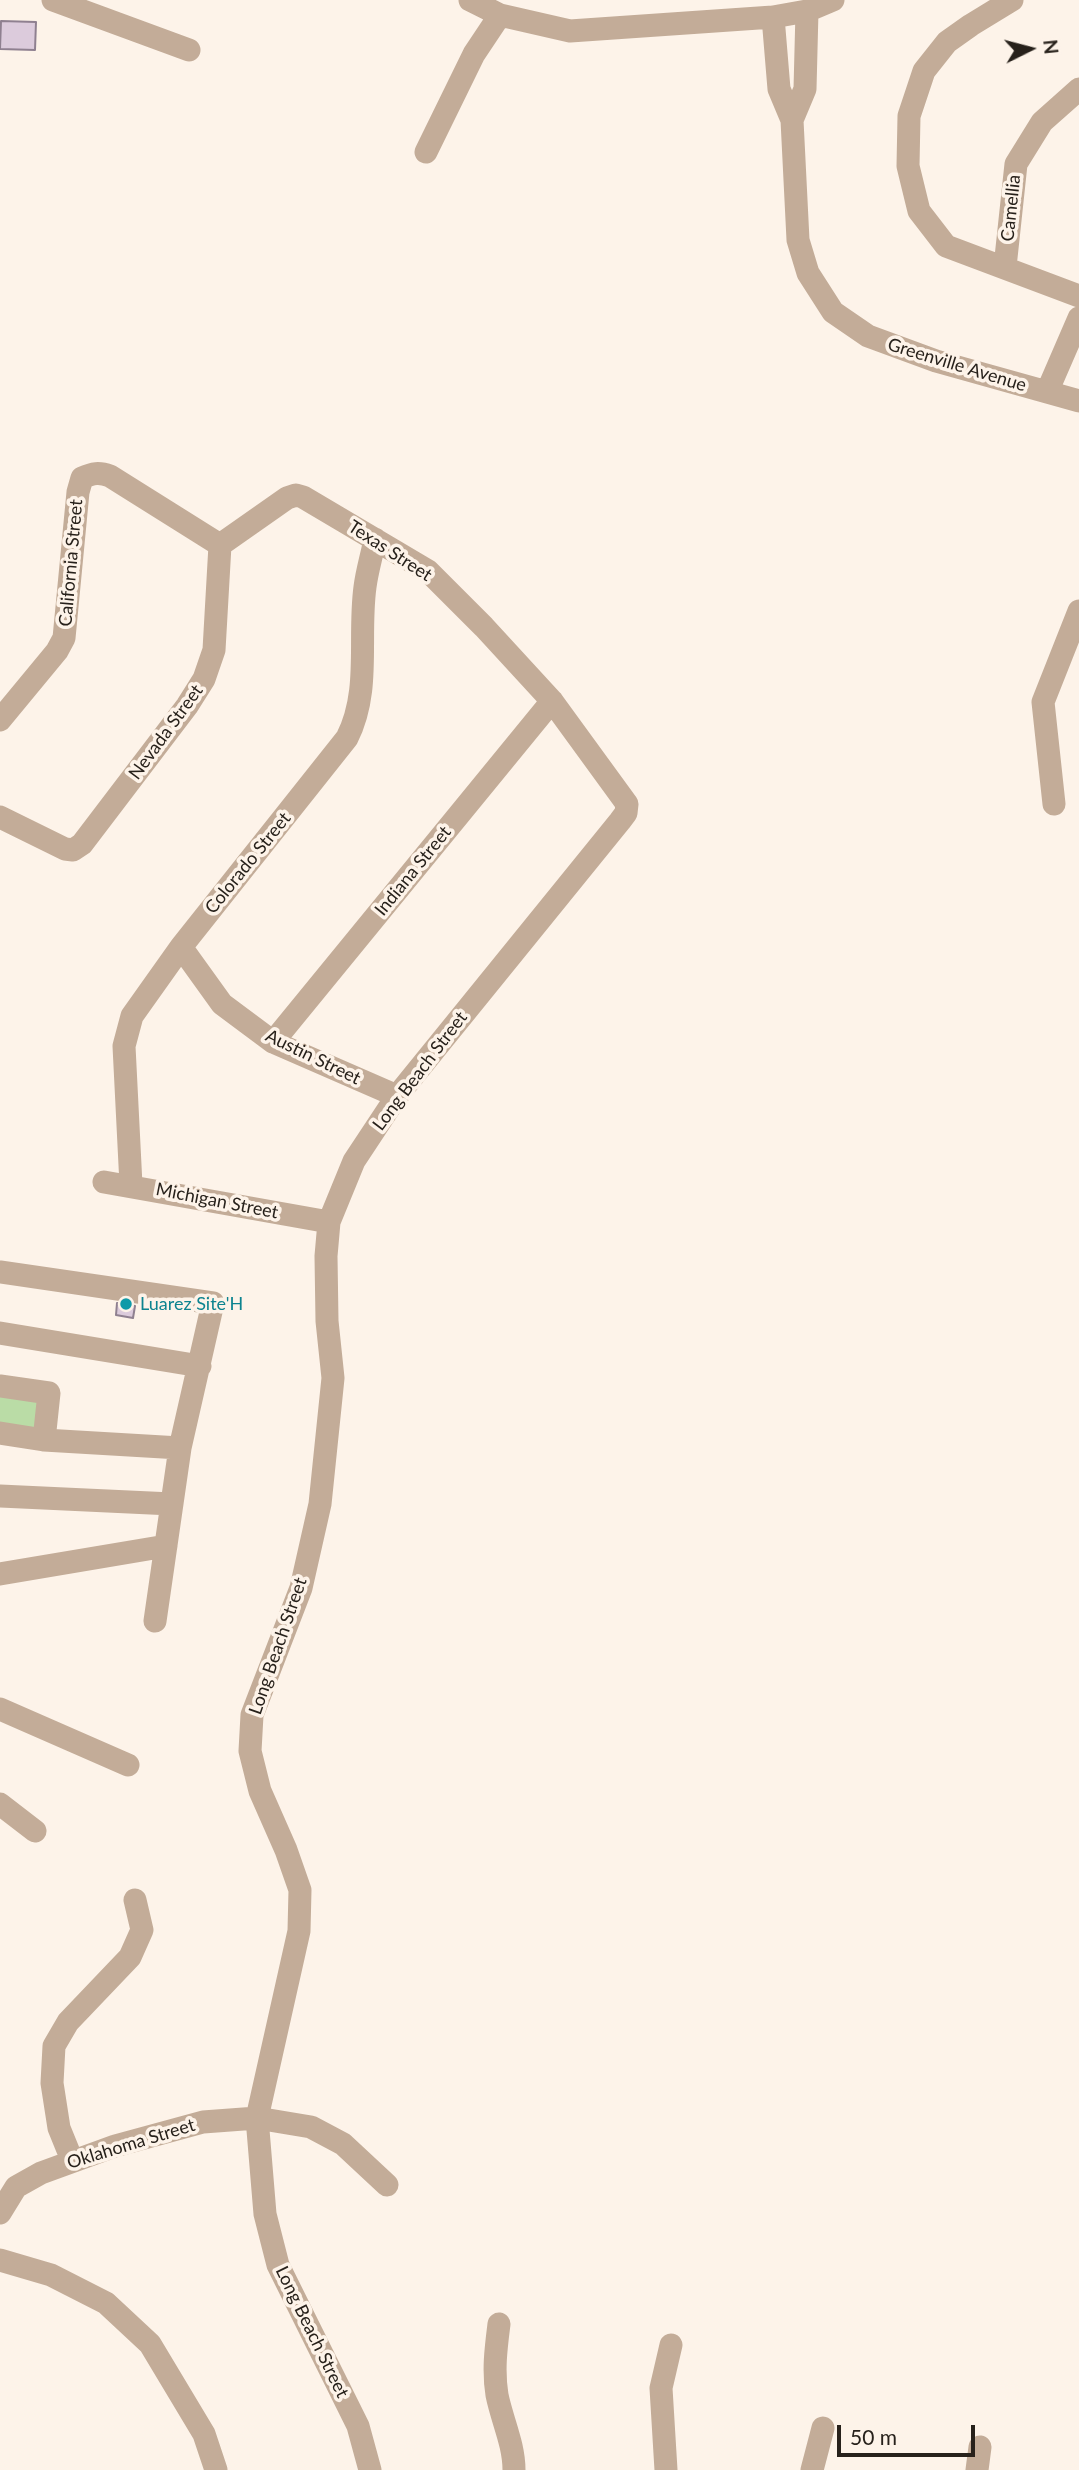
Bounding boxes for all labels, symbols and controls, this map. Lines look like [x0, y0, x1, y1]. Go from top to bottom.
north arrow [995, 14, 1065, 84]
text: N [1039, 38, 1064, 55]
street label: Camellia [997, 174, 1025, 242]
street label: Greenville Avenue [885, 334, 1029, 396]
street label: California Street [55, 498, 87, 628]
street label: Texas Street [344, 516, 436, 586]
street label: Nevada Street [124, 680, 208, 784]
street label: Colorado Street [201, 808, 295, 918]
street label: Indiana Street [370, 822, 456, 920]
street label: Long Beach Street [368, 1007, 472, 1135]
street label: Austin Street [262, 1025, 364, 1089]
street label: Michigan Street [154, 1179, 280, 1223]
place label: Luarez Site'H [140, 1293, 243, 1315]
marker: Luarez Site'H [118, 1296, 134, 1312]
street label: Long Beach Street [244, 1575, 312, 1717]
street label: Oklahoma Street [64, 2114, 198, 2174]
street label: Long Beach Street [271, 2263, 353, 2401]
scale bar [841, 2410, 979, 2454]
text: 50 m [850, 2424, 897, 2449]

